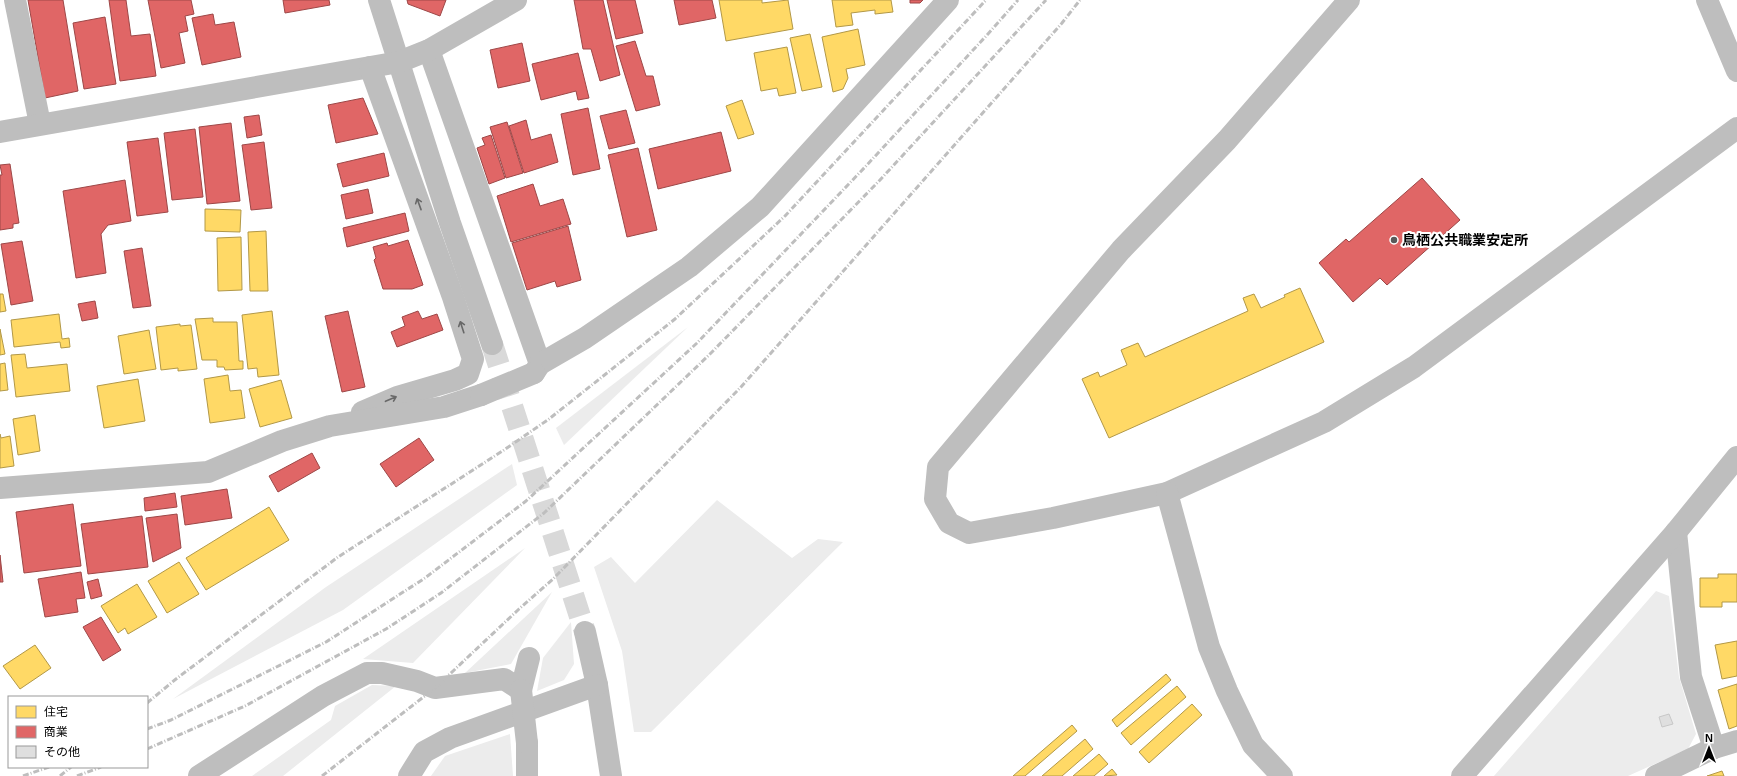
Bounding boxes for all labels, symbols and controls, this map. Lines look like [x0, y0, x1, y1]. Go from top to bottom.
one-way arrow [415, 198, 423, 210]
place label: 鳥栖公共職業安定所 [1402, 232, 1528, 248]
marker: 鳥栖公共職業安定所 [1389, 235, 1399, 245]
one-way arrow [458, 320, 465, 333]
one-way arrow [385, 395, 397, 402]
legend [8, 696, 148, 768]
text: 住宅 [44, 705, 68, 719]
text: 商業 [44, 725, 68, 739]
north arrow [1689, 728, 1729, 768]
text: N [1705, 732, 1713, 744]
text: その他 [44, 745, 80, 759]

